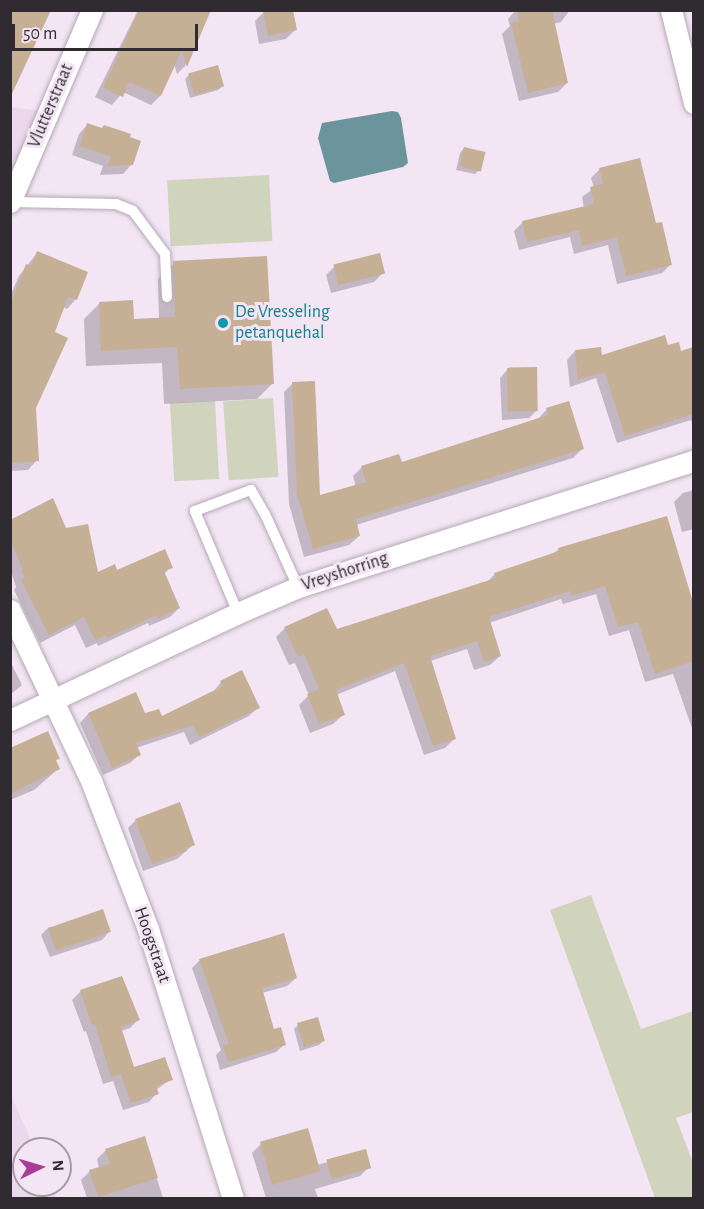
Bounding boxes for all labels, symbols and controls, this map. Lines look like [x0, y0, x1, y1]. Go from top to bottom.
scale bar [15, 12, 201, 50]
text: 50 m [23, 25, 57, 43]
street label: Vlutterstraat [24, 61, 78, 151]
place label: De Vresseling petanquehal [235, 302, 330, 344]
marker: De Vresseling petanquehal [216, 316, 230, 330]
street label: Vreyshorring [299, 548, 391, 596]
street label: Hoogstraat [129, 904, 175, 986]
north arrow [12, 1137, 72, 1197]
text: N [49, 1159, 66, 1172]

